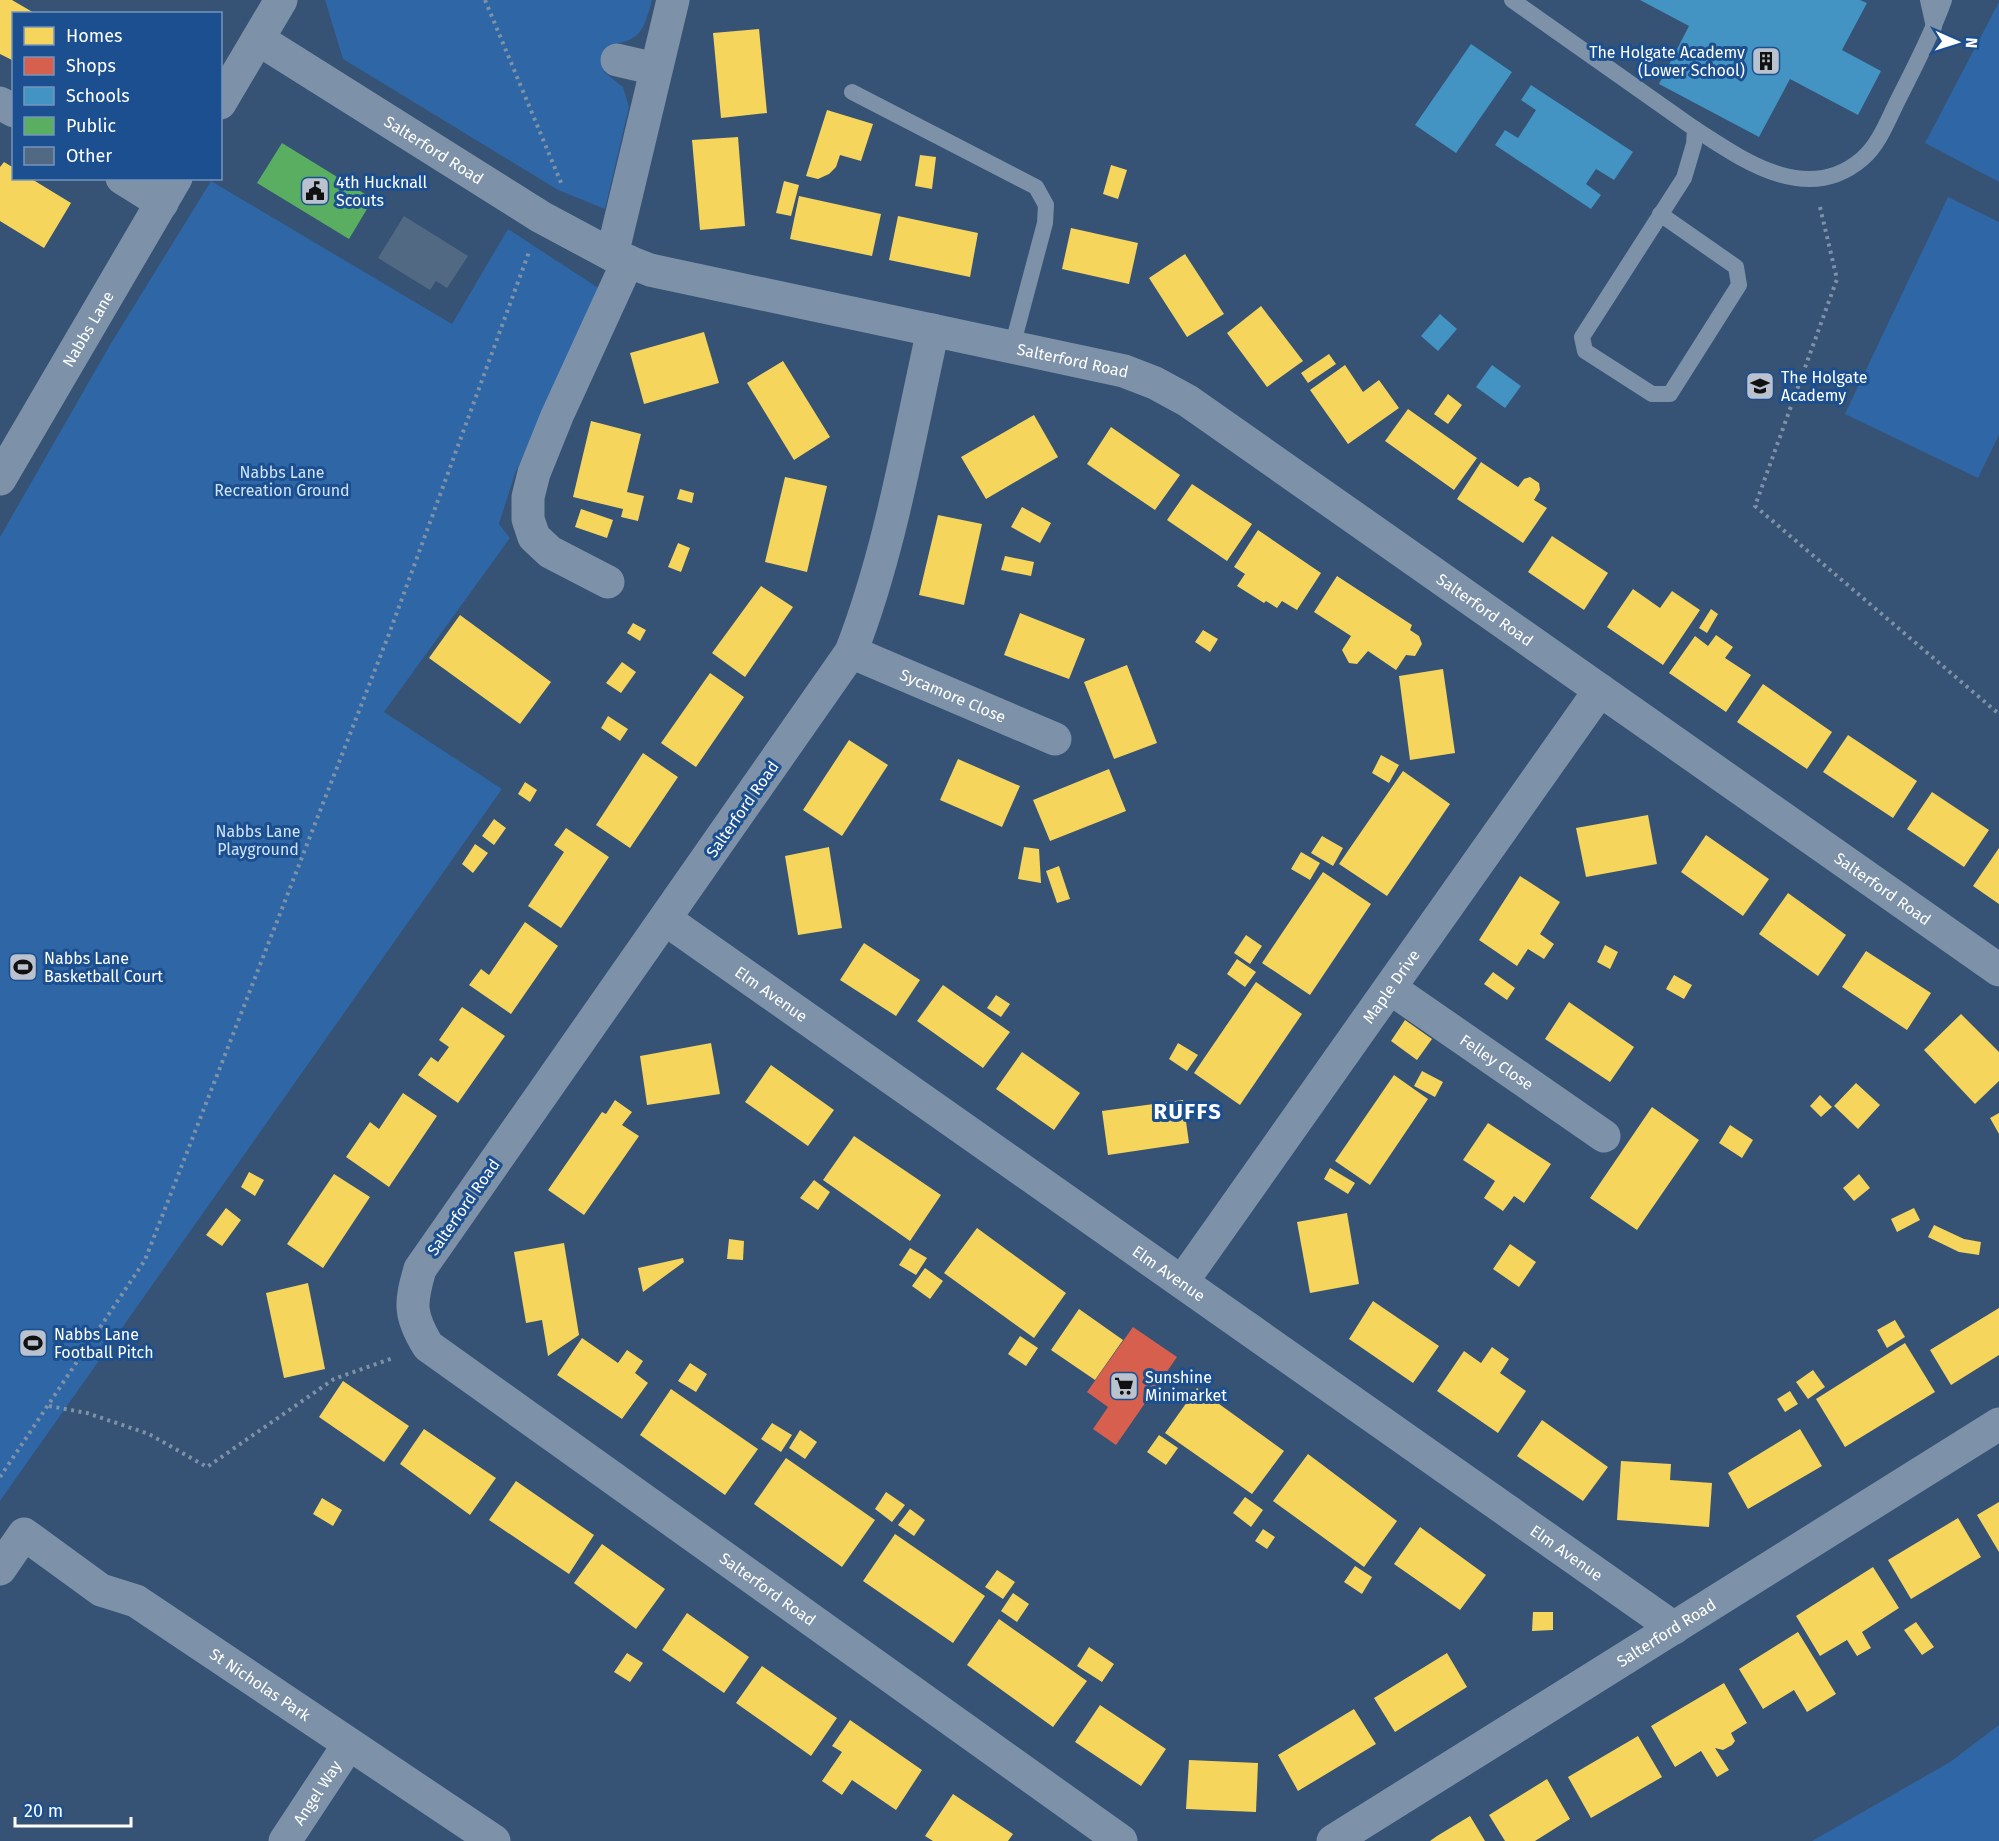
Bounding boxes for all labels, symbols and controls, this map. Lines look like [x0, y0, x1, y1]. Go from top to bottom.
legend [12, 12, 222, 180]
north arrow [1927, 12, 1987, 72]
text: Homes [66, 25, 122, 47]
text: N [1962, 37, 1981, 49]
place label: The Holgate Academy (Lower School) [1589, 43, 1745, 80]
building icon: The Holgate Academy (Lower School) [1750, 45, 1782, 77]
text: Shops [66, 55, 116, 77]
text: Schools [66, 85, 130, 107]
street label: Salterford Road [381, 112, 487, 188]
text: Public [66, 115, 116, 137]
text: Other [66, 145, 112, 167]
place label: 4th Hucknall Scouts [336, 173, 428, 210]
public building icon: 4th Hucknall Scouts [299, 175, 331, 207]
street label: Nabbs Lane [59, 288, 118, 371]
street label: Salterford Road [1015, 339, 1130, 382]
place label: The Holgate Academy [1781, 368, 1868, 405]
school or university icon: The Holgate Academy [1744, 370, 1776, 402]
park label: Nabbs Lane Recreation Ground [214, 463, 350, 500]
street label: Salterford Road [1433, 569, 1537, 650]
street label: Sycamore Close [897, 665, 1009, 727]
street label: Salterford Road [702, 757, 783, 861]
park label: Nabbs Lane Playground [216, 822, 300, 859]
street label: Salterford Road [1831, 849, 1934, 929]
street label: Maple Drive [1359, 946, 1424, 1027]
place label: Nabbs Lane Basketball Court [44, 949, 163, 986]
sports icon: Nabbs Lane Basketball Court [7, 951, 39, 983]
street label: Elm Avenue [731, 962, 811, 1026]
street label: Felley Close [1456, 1030, 1537, 1094]
district label: RUFFS [1154, 1098, 1222, 1125]
street label: Salterford Road [423, 1155, 504, 1259]
street label: Elm Avenue [1129, 1242, 1209, 1306]
place label: Nabbs Lane Football Pitch [54, 1325, 154, 1362]
sports icon: Nabbs Lane Football Pitch [17, 1327, 49, 1359]
place label: Sunshine Minimarket [1145, 1368, 1227, 1405]
supermarket icon: Sunshine Minimarket [1108, 1370, 1140, 1402]
street label: Elm Avenue [1526, 1521, 1606, 1585]
street label: Salterford Road [716, 1548, 819, 1630]
street label: Salterford Road [1613, 1595, 1719, 1671]
street label: St Nicholas Park [206, 1644, 315, 1726]
street label: Angel Way [289, 1757, 346, 1829]
scale bar [15, 1790, 130, 1828]
text: 20 m [24, 1800, 63, 1822]

